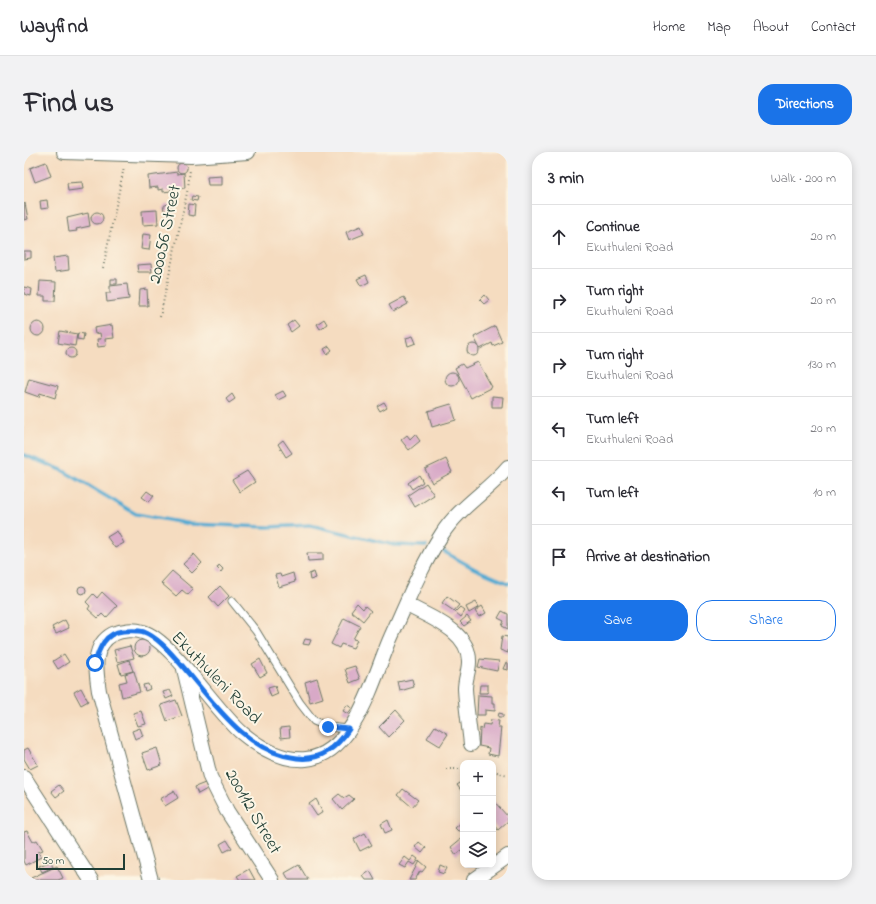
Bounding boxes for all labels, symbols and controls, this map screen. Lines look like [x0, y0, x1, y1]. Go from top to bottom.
text: Wayfind [20, 14, 88, 41]
text: Home [653, 17, 685, 38]
text: Map [707, 17, 731, 38]
text: About [753, 17, 789, 38]
text: Contact [811, 17, 856, 38]
text: Find us [24, 84, 114, 125]
button: Directions [758, 84, 852, 125]
text: 3 min [548, 166, 584, 191]
text: Walk · 200 m [771, 169, 836, 188]
street label: 200056 Street [143, 183, 189, 286]
text: Continue [586, 216, 640, 238]
icon: ahead [548, 226, 570, 248]
text: 20 m [811, 227, 836, 246]
text: Ekuthuleni Road [586, 238, 673, 257]
text: Turn right [586, 280, 644, 302]
icon: right [548, 290, 570, 312]
text: 20 m [811, 291, 836, 310]
text: Ekuthuleni Road [586, 302, 673, 321]
text: Turn right [586, 344, 644, 366]
icon: right [548, 354, 570, 376]
text: 130 m [808, 355, 836, 374]
text: Ekuthuleni Road [586, 366, 673, 385]
text: Turn left [586, 408, 639, 430]
icon: left [548, 418, 570, 440]
text: 20 m [811, 419, 836, 438]
text: Ekuthuleni Road [586, 430, 673, 449]
icon: left [548, 482, 570, 504]
text: Turn left [586, 482, 639, 504]
text: 10 m [813, 483, 836, 502]
icon: arrive [548, 546, 570, 568]
text: Arrive at destination [586, 546, 710, 568]
button: Save [548, 600, 688, 641]
button: Share [696, 600, 836, 641]
street label: Ekuthuleni Road [164, 626, 267, 731]
route start [86, 654, 104, 672]
route end [319, 718, 337, 736]
map controls [460, 760, 496, 868]
button: + [460, 760, 496, 796]
street label: 200112 Street [217, 764, 287, 860]
button: − [460, 796, 496, 832]
button: layers [460, 832, 496, 868]
scale bar [36, 852, 125, 871]
text: 50 m [42, 853, 64, 869]

